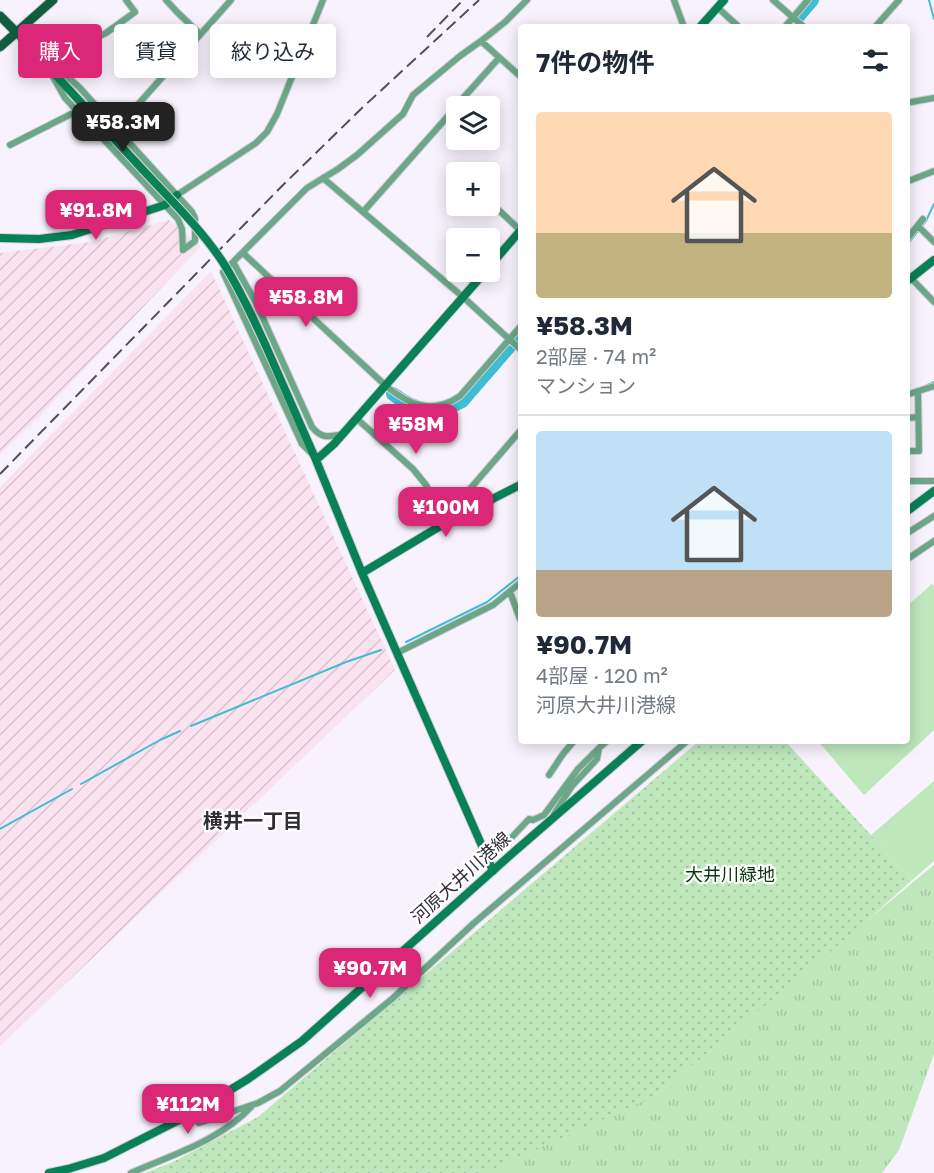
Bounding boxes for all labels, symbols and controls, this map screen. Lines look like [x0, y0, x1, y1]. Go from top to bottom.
chip: 購入 [18, 24, 102, 78]
chip: 賃貸 [114, 24, 198, 78]
chip: 絞り込み [210, 24, 336, 78]
icon: filters [859, 44, 892, 77]
text: 7件の物件 [536, 47, 654, 78]
map controls [446, 96, 500, 282]
button: layers [446, 96, 500, 150]
pin: ¥58.3M [74, 102, 172, 153]
text: ¥58.3M [86, 109, 160, 133]
icon: home [660, 151, 768, 259]
button: + [446, 162, 500, 216]
pin: ¥91.8M [47, 190, 145, 241]
text: ¥91.8M [59, 197, 133, 221]
button: − [446, 228, 500, 282]
pin: ¥58.8M [257, 277, 355, 328]
text: ¥58.8M [268, 284, 344, 308]
text: ¥58.3M [536, 310, 633, 341]
text: 2部屋 · 74 m² [536, 344, 656, 368]
text: マンション [536, 373, 636, 397]
pin: ¥58M [380, 404, 452, 455]
text: ¥58M [388, 411, 444, 435]
icon: home [660, 470, 768, 578]
pin: ¥100M [404, 487, 488, 538]
text: ¥100M [412, 494, 480, 518]
text: ¥90.7M [536, 629, 632, 660]
text: 4部屋 · 120 m² [536, 663, 668, 687]
text: 河原大井川港線 [536, 692, 676, 716]
district label: 横井一丁目 [203, 808, 303, 832]
street label: 河原大井川港線 [406, 827, 515, 928]
park label: 大井川緑地 [685, 863, 775, 885]
pin: ¥90.7M [321, 948, 419, 999]
text: ¥90.7M [333, 955, 407, 979]
pin: ¥112M [146, 1084, 230, 1135]
text: ¥112M [156, 1091, 220, 1115]

